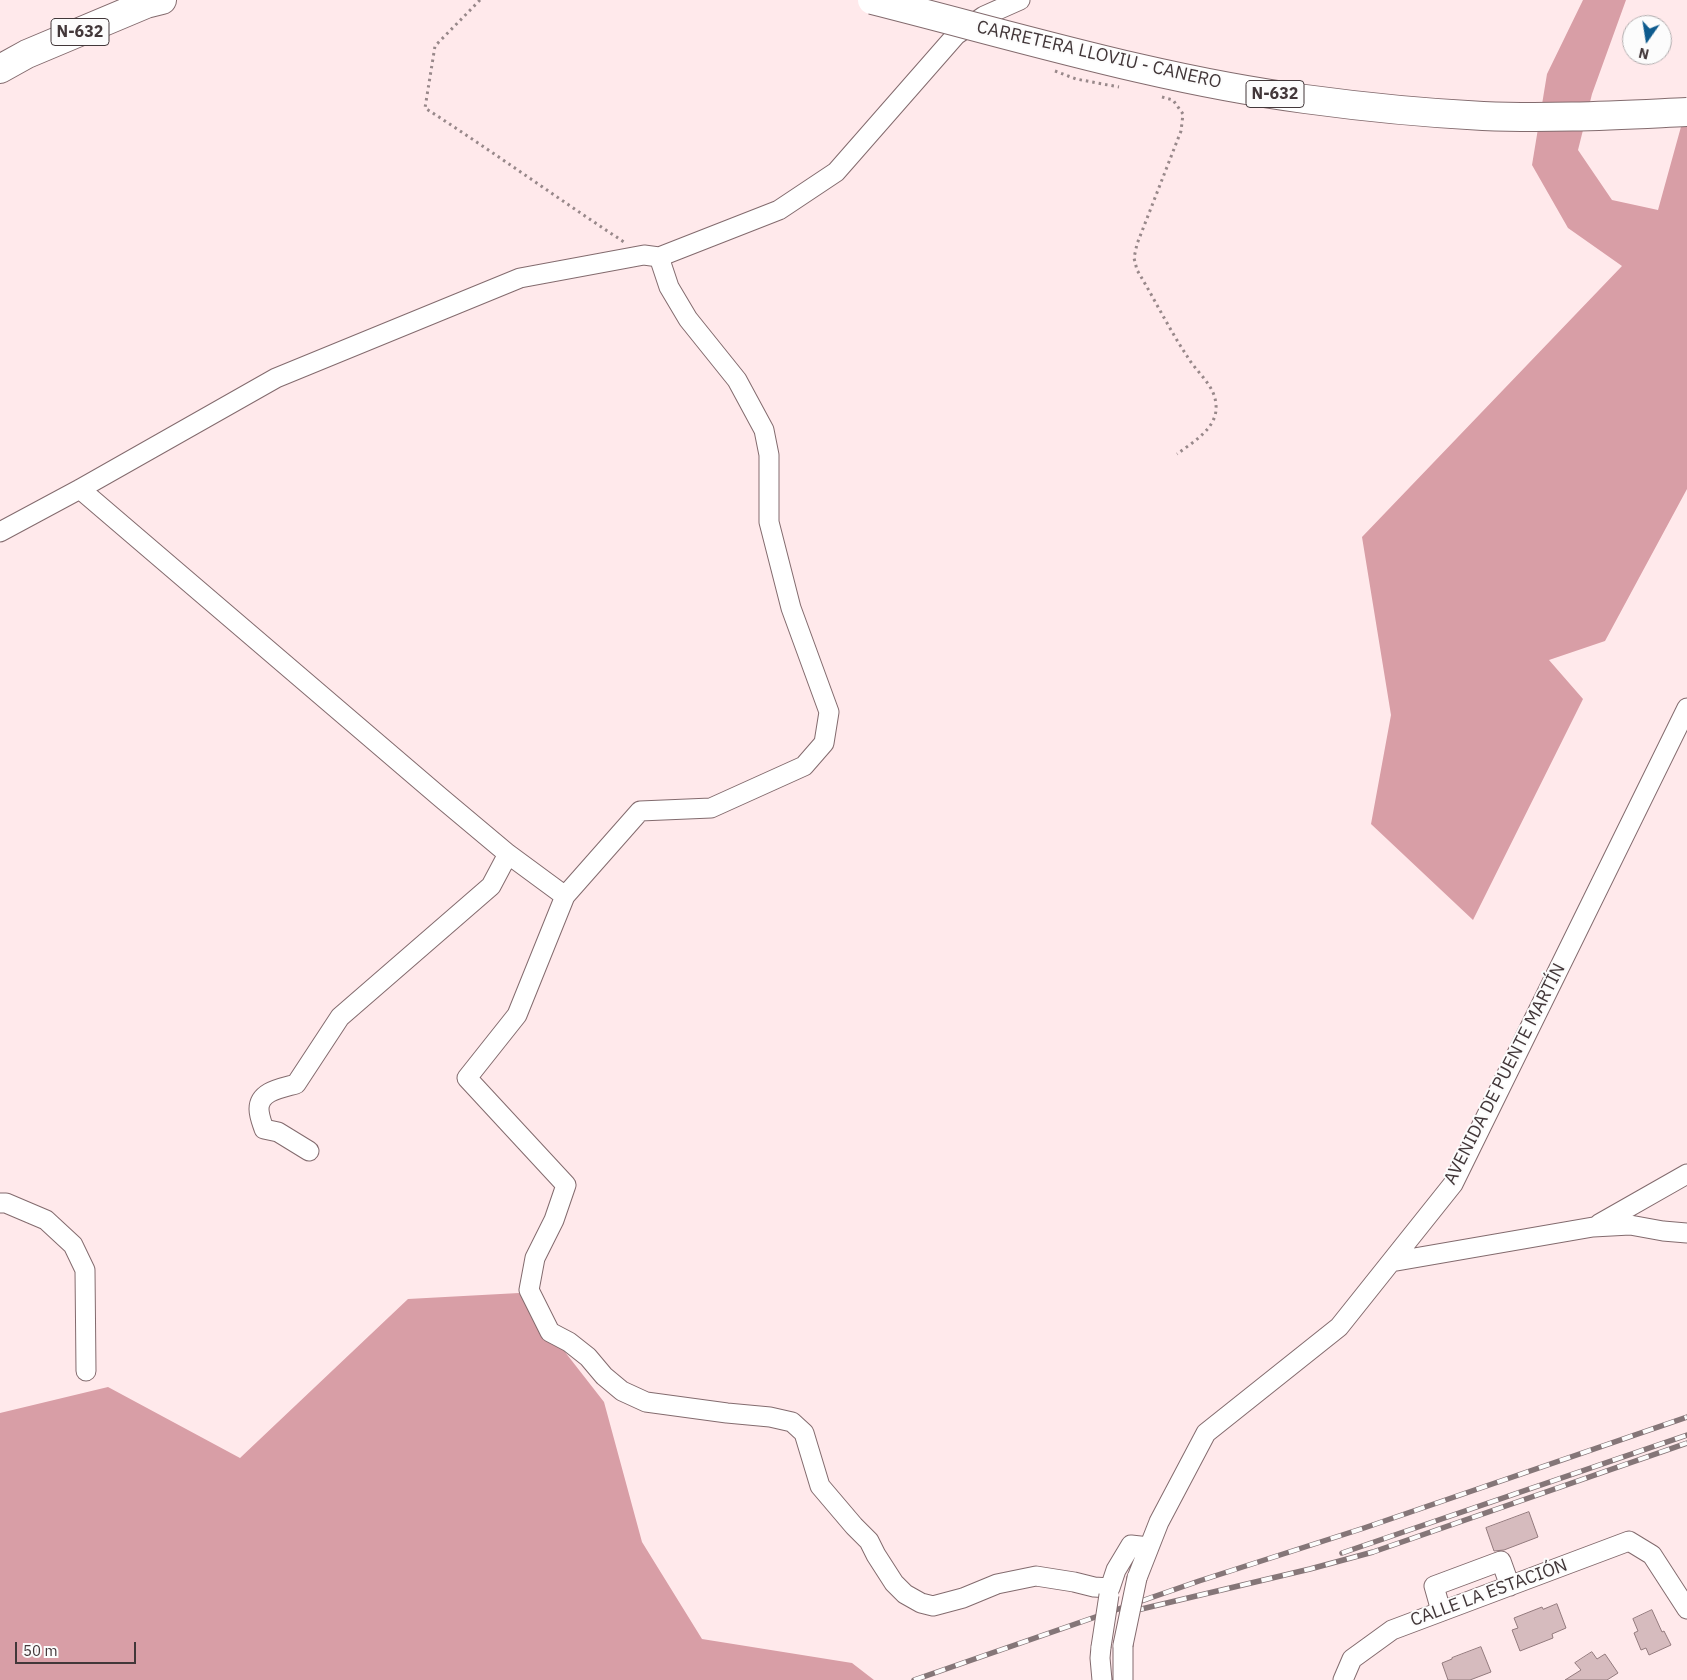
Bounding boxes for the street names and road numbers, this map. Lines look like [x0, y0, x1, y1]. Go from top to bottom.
street label: CARRETERA LLOVIU - CANERO [975, 16, 1223, 94]
road number: N-632 [51, 18, 109, 46]
road number: N-632 [1246, 80, 1304, 108]
street label: AVENIDA DE PUENTE MARTÍN [1440, 960, 1570, 1188]
street label: CALLE LA ESTACIÓN [1407, 1555, 1571, 1631]

